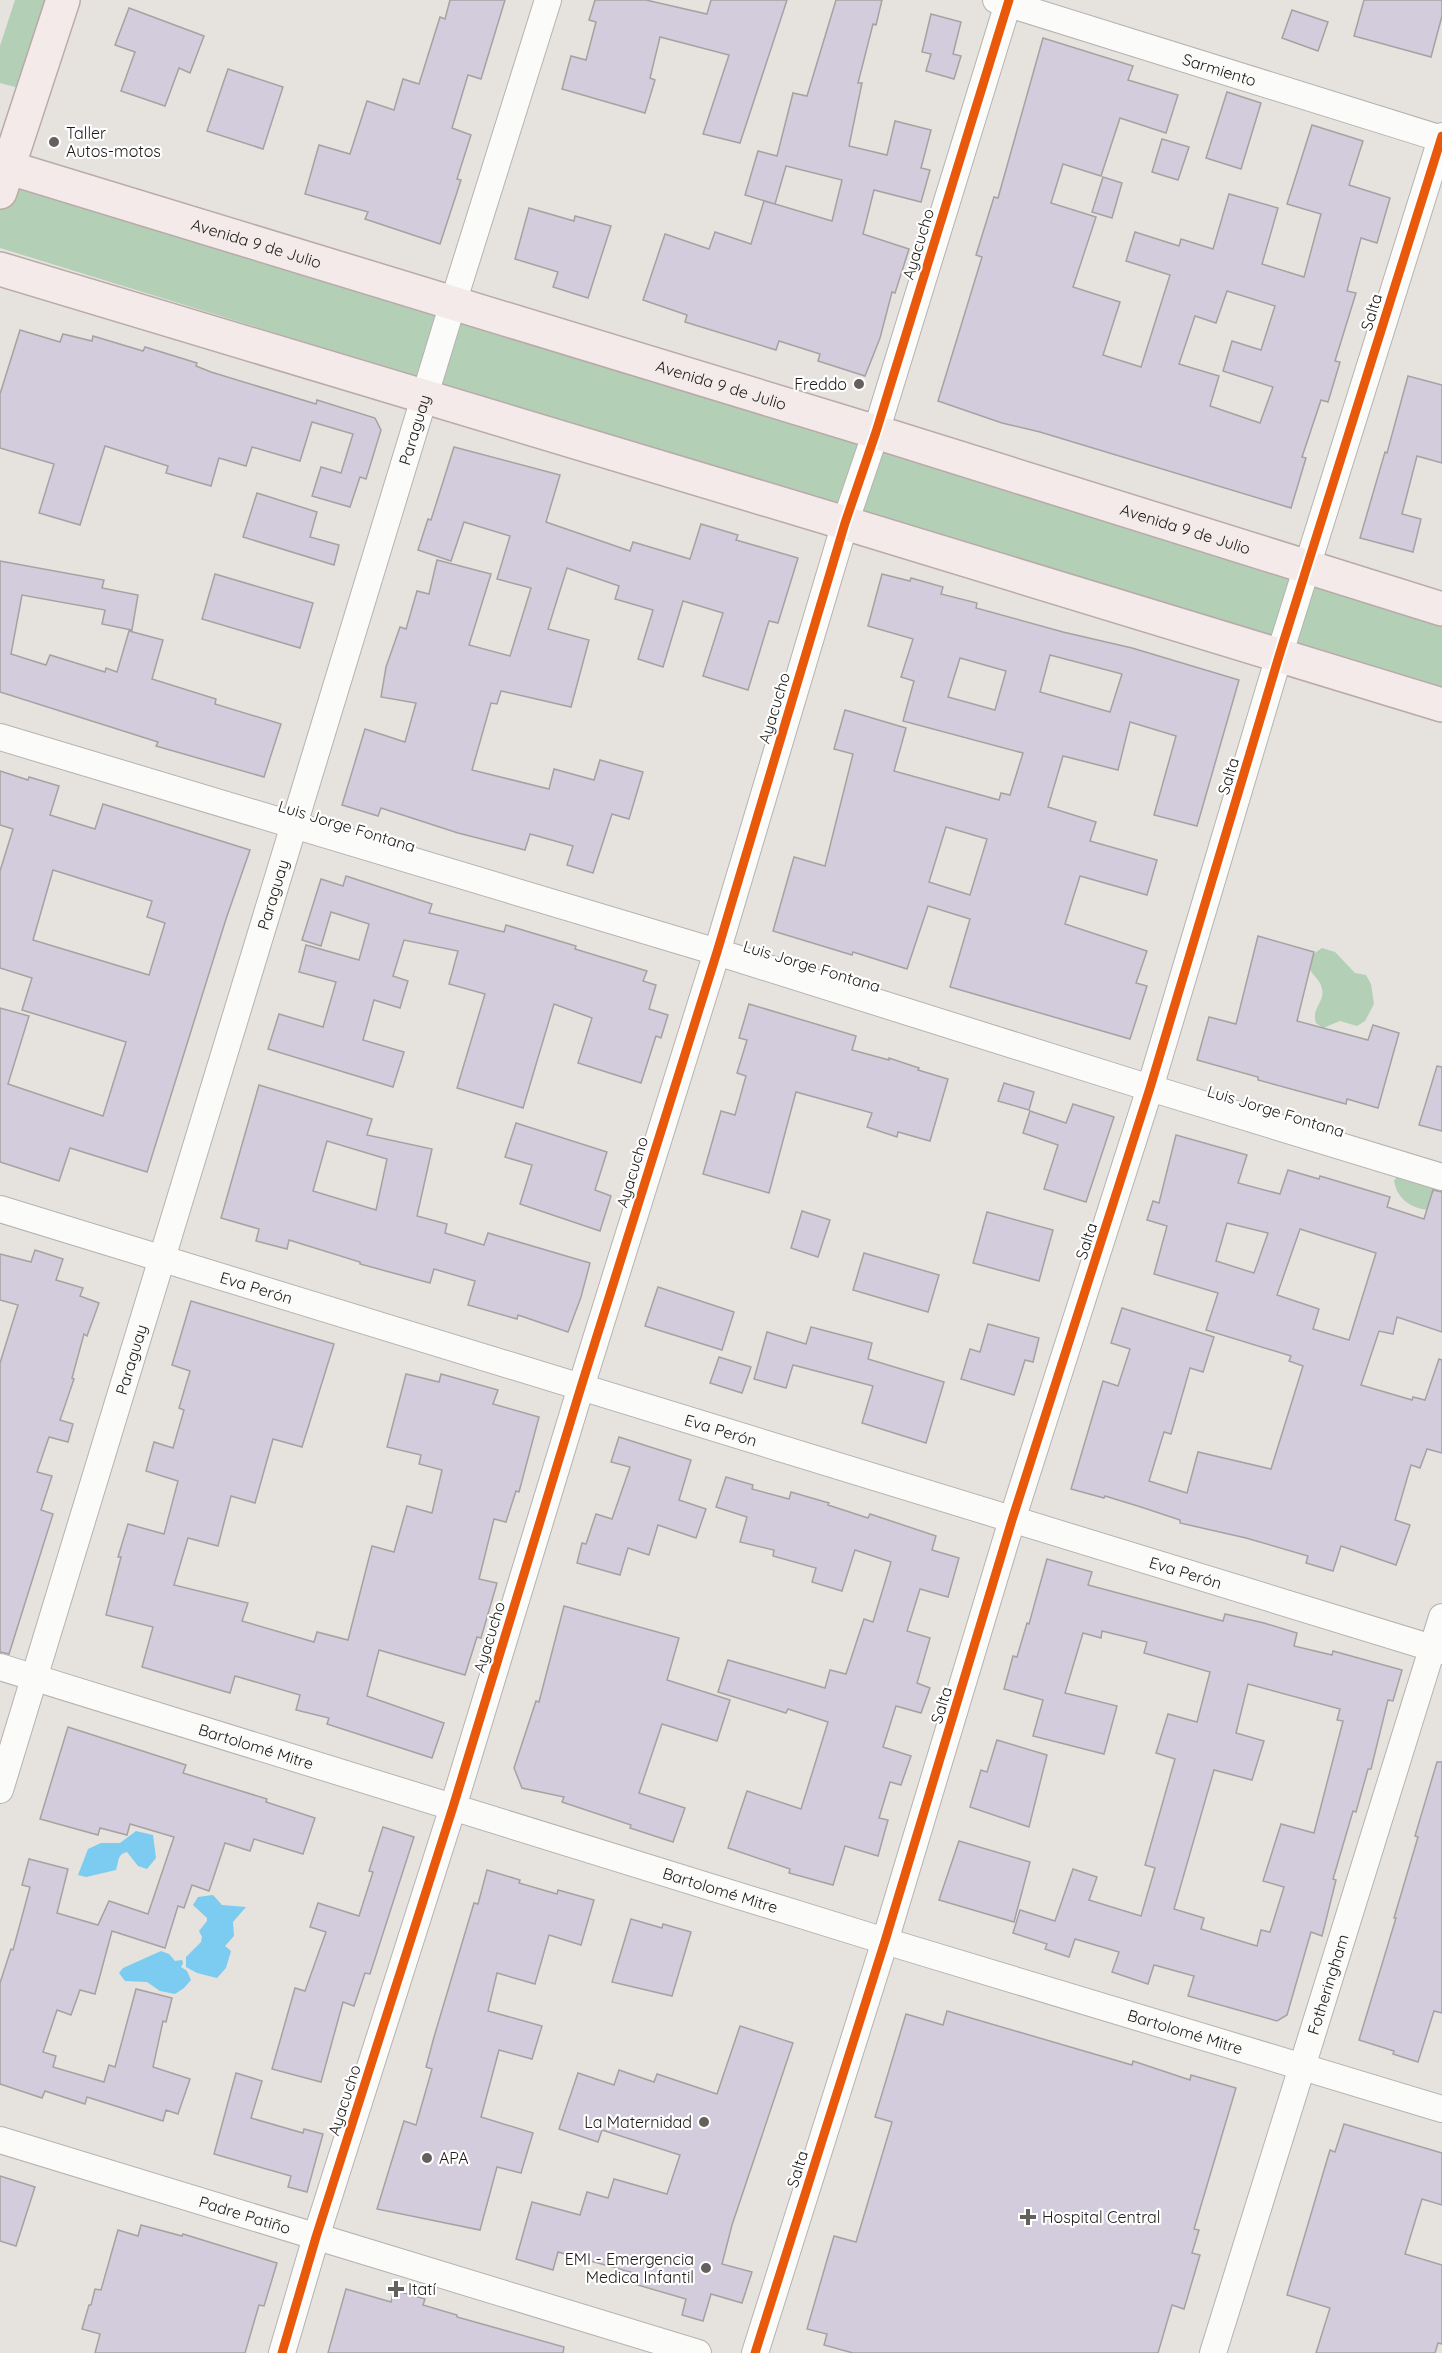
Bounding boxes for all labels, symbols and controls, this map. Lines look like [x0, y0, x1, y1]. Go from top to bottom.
street label: Sarmiento [1180, 49, 1259, 91]
place label: Taller Autos-motos [66, 123, 161, 161]
marker: Taller Autos-motos [47, 135, 61, 149]
street label: Ayacucho [898, 206, 938, 282]
street label: Avenida 9 de Julio [189, 214, 324, 272]
street label: Salta [1356, 291, 1386, 333]
street label: Avenida 9 de Julio [654, 356, 789, 414]
place label: Freddo [794, 374, 847, 394]
marker: Freddo [852, 377, 866, 391]
street label: Paraguay [394, 392, 435, 467]
street label: Avenida 9 de Julio [1118, 499, 1253, 559]
street label: Ayacucho [754, 670, 794, 746]
street label: Salta [1213, 755, 1243, 797]
street label: Luis Jorge Fontana [276, 796, 418, 856]
street label: Paraguay [253, 857, 293, 932]
street label: Luis Jorge Fontana [741, 936, 883, 996]
street label: Luis Jorge Fontana [1205, 1081, 1347, 1141]
street label: Ayacucho [612, 1134, 652, 1210]
street label: Salta [1071, 1220, 1101, 1262]
street label: Eva Perón [217, 1267, 295, 1308]
street label: Paraguay [111, 1322, 151, 1397]
street label: Eva Perón [682, 1409, 760, 1451]
street label: Eva Perón [1147, 1552, 1224, 1593]
street label: Ayacucho [469, 1599, 509, 1675]
street label: Salta [926, 1684, 956, 1726]
street label: Bartolomé Mitre [196, 1719, 316, 1773]
street label: Bartolomé Mitre [660, 1863, 780, 1917]
street label: Fotheringham [1303, 1932, 1353, 2037]
street label: Bartolomé Mitre [1125, 2005, 1245, 2058]
street label: Ayacucho [323, 2062, 365, 2138]
place label: La Maternidad [584, 2112, 692, 2132]
marker: La Maternidad [697, 2115, 711, 2129]
place label: APA [439, 2148, 469, 2168]
street label: Salta [782, 2148, 812, 2190]
marker: APA [420, 2151, 434, 2165]
street label: Padre Patiño [196, 2191, 293, 2238]
place label: Hospital Central [1042, 2207, 1160, 2227]
marker: Hospital Central [1019, 2208, 1037, 2226]
place label: EMI - Emergencia Medica Infantil [565, 2249, 694, 2287]
marker: EMI - Emergencia Medica Infantil [699, 2261, 713, 2275]
place label: Itatí [408, 2279, 437, 2299]
marker: Itatí [389, 2282, 403, 2296]

